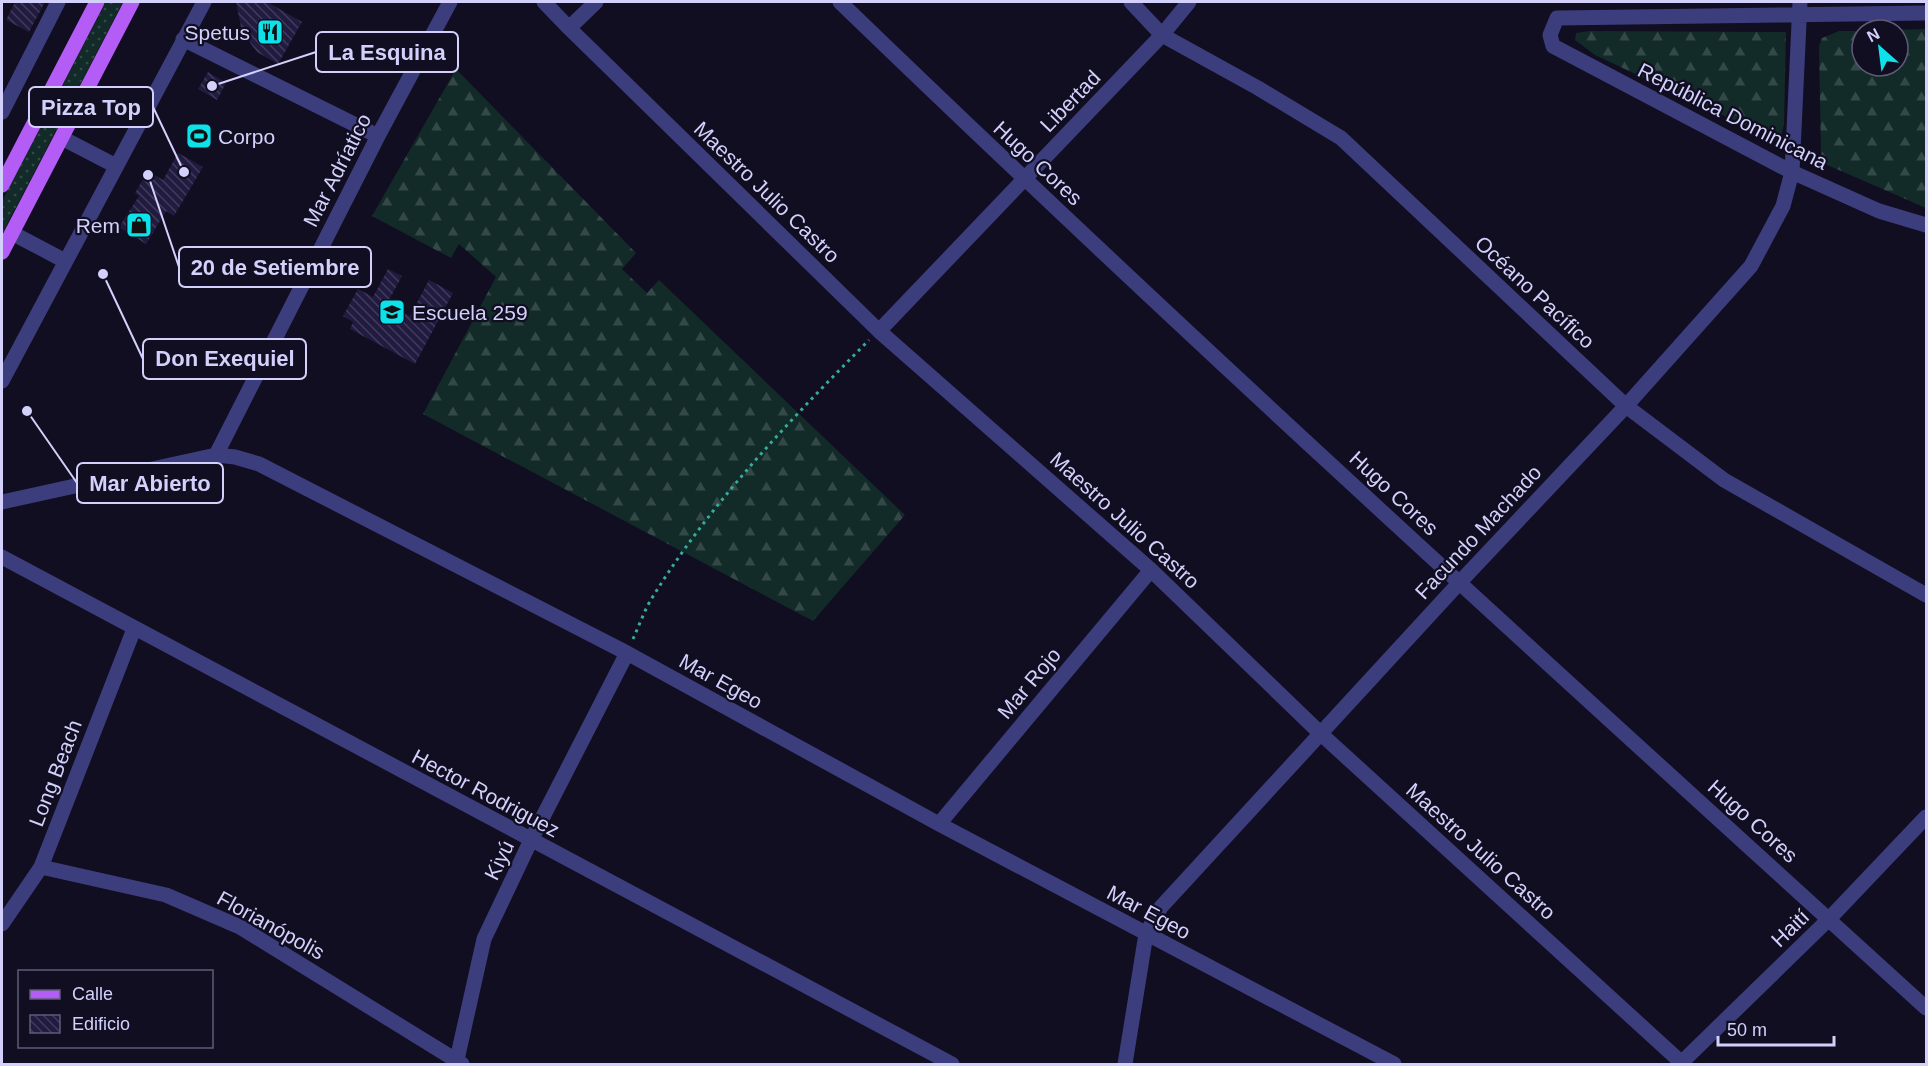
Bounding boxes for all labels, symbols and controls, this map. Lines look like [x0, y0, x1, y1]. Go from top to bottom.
restaurant icon: Spetus [255, 17, 285, 47]
north arrow [1850, 18, 1910, 78]
place label: Spetus [185, 21, 250, 44]
text: N [1864, 25, 1882, 45]
callout: La Esquina [316, 32, 458, 72]
text: La Esquina [328, 40, 446, 65]
street label: República Dominicana [1634, 58, 1832, 174]
street label: Libertad [1035, 66, 1105, 136]
callout: Pizza Top [29, 87, 153, 127]
text: Pizza Top [41, 95, 141, 120]
street label: Mar Adríatico [299, 110, 375, 230]
street label: Hugo Cores [989, 116, 1087, 210]
street label: Maestro Julio Castro [690, 117, 844, 267]
sports icon: Corpo [184, 121, 214, 151]
place label: Corpo [218, 125, 275, 148]
shop icon: Rem [124, 210, 154, 240]
place label: Rem [76, 214, 120, 237]
street label: Océano Pacífico [1471, 231, 1599, 353]
callout: 20 de Setiembre [179, 247, 371, 287]
text: 20 de Setiembre [191, 255, 359, 280]
school or university icon: Escuela 259 [377, 297, 407, 327]
place label: Escuela 259 [412, 301, 528, 324]
callout: Don Exequiel [143, 339, 306, 379]
text: Don Exequiel [155, 346, 295, 371]
street label: Hugo Cores [1345, 446, 1443, 540]
street label: Maestro Julio Castro [1046, 447, 1204, 593]
street label: Facundo Machado [1410, 461, 1546, 603]
callout: Mar Abierto [77, 463, 223, 503]
text: Mar Abierto [89, 471, 211, 496]
street label: Mar Rojo [993, 643, 1065, 723]
street label: Mar Egeo [676, 649, 766, 713]
street label: Long Beach [24, 717, 86, 829]
street label: Hector Rodriguez [408, 744, 564, 842]
street label: Hugo Cores [1704, 775, 1802, 867]
street label: Maestro Julio Castro [1402, 778, 1560, 924]
street label: Kiyú [480, 837, 518, 883]
street label: Mar Egeo [1103, 880, 1195, 944]
street label: Florianópolis [213, 886, 329, 964]
street label: Haití [1766, 905, 1814, 951]
legend [18, 970, 213, 1048]
text: Calle [72, 984, 113, 1004]
scale bar [1718, 1009, 1834, 1047]
text: Edificio [72, 1014, 130, 1034]
text: 50 m [1727, 1020, 1767, 1040]

